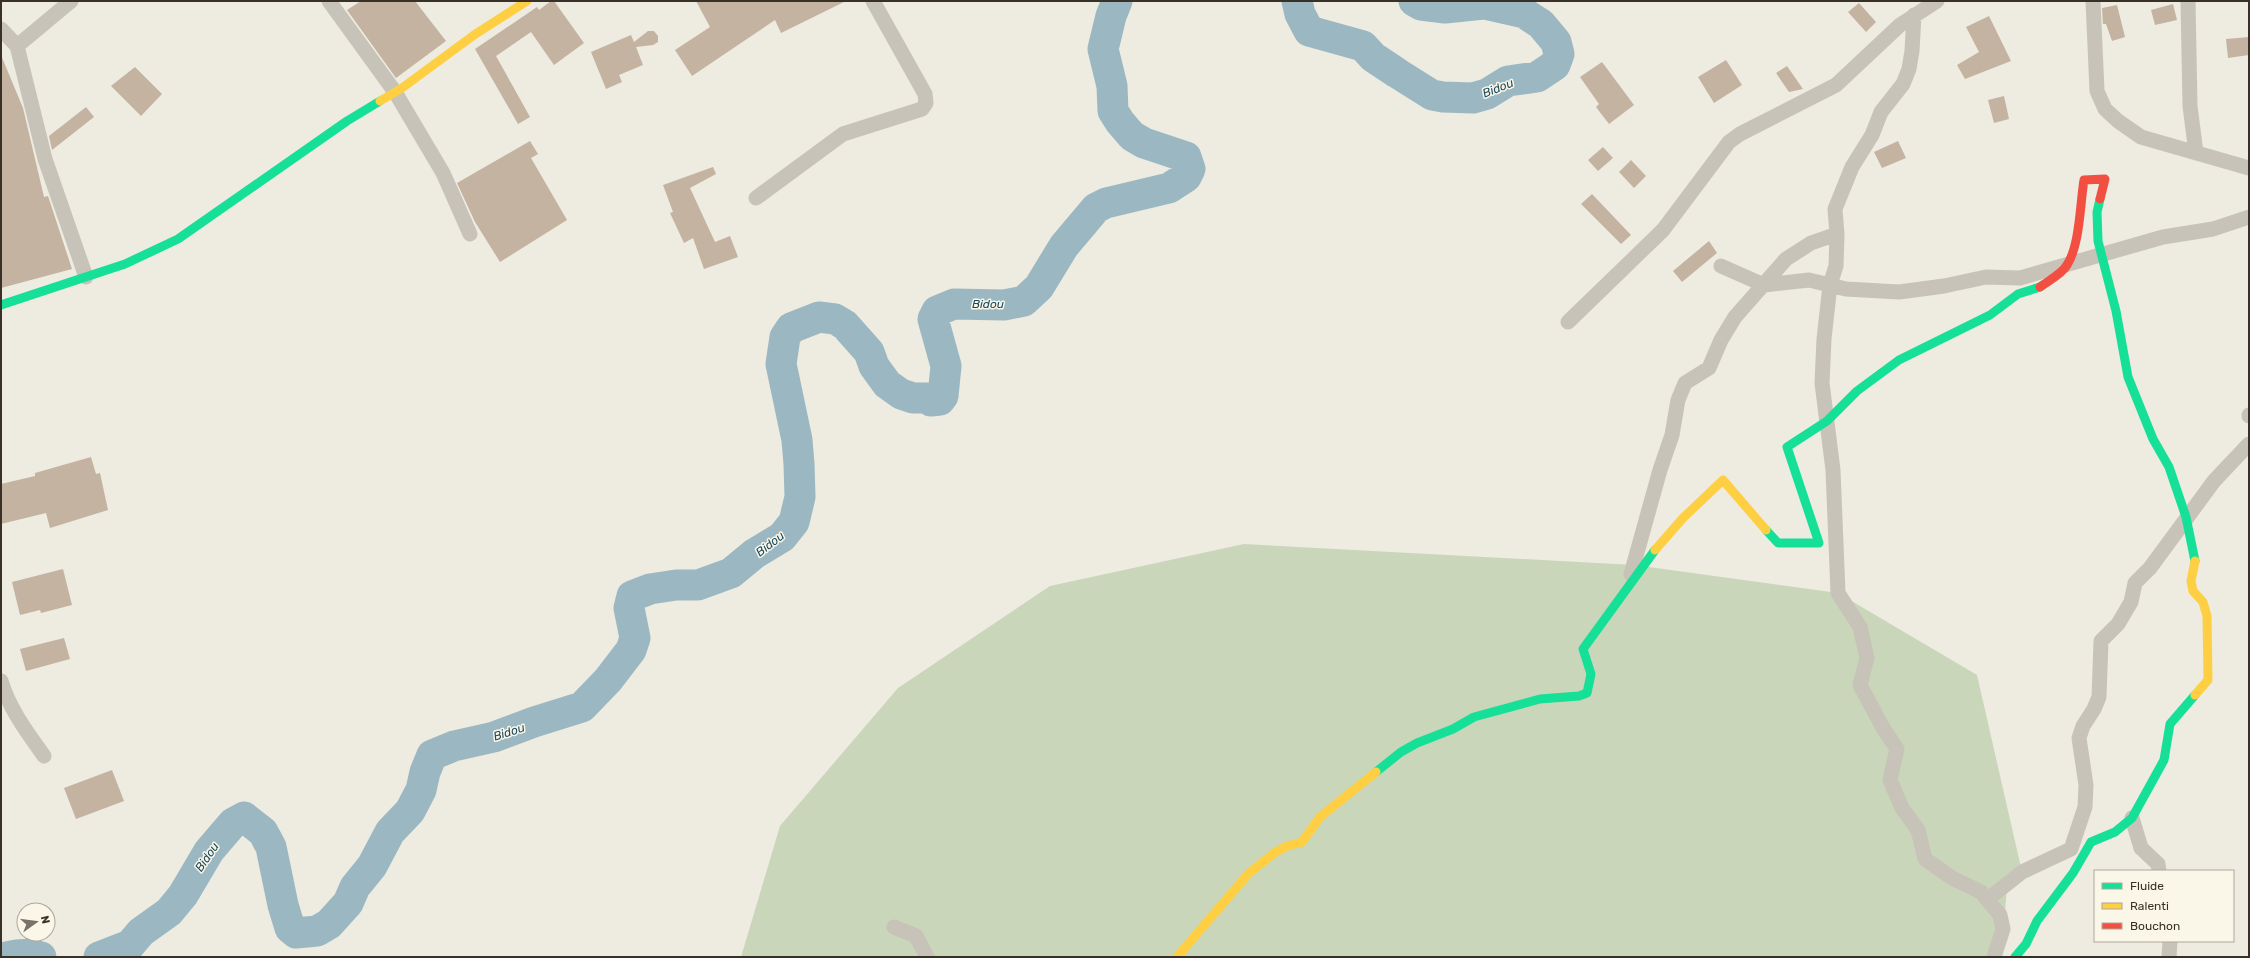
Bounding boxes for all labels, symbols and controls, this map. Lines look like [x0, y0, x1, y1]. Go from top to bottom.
water label: Bidou [1480, 75, 1516, 101]
water label: Bidou [972, 297, 1004, 311]
water label: Bidou [753, 529, 787, 559]
water label: Bidou [492, 720, 526, 744]
water label: Bidou [192, 840, 222, 874]
legend [2094, 870, 2234, 942]
text: Fluide [2130, 879, 2164, 893]
text: Ralenti [2130, 899, 2169, 913]
north arrow [16, 902, 56, 942]
text: N [38, 914, 53, 925]
text: Bouchon [2130, 919, 2180, 933]

